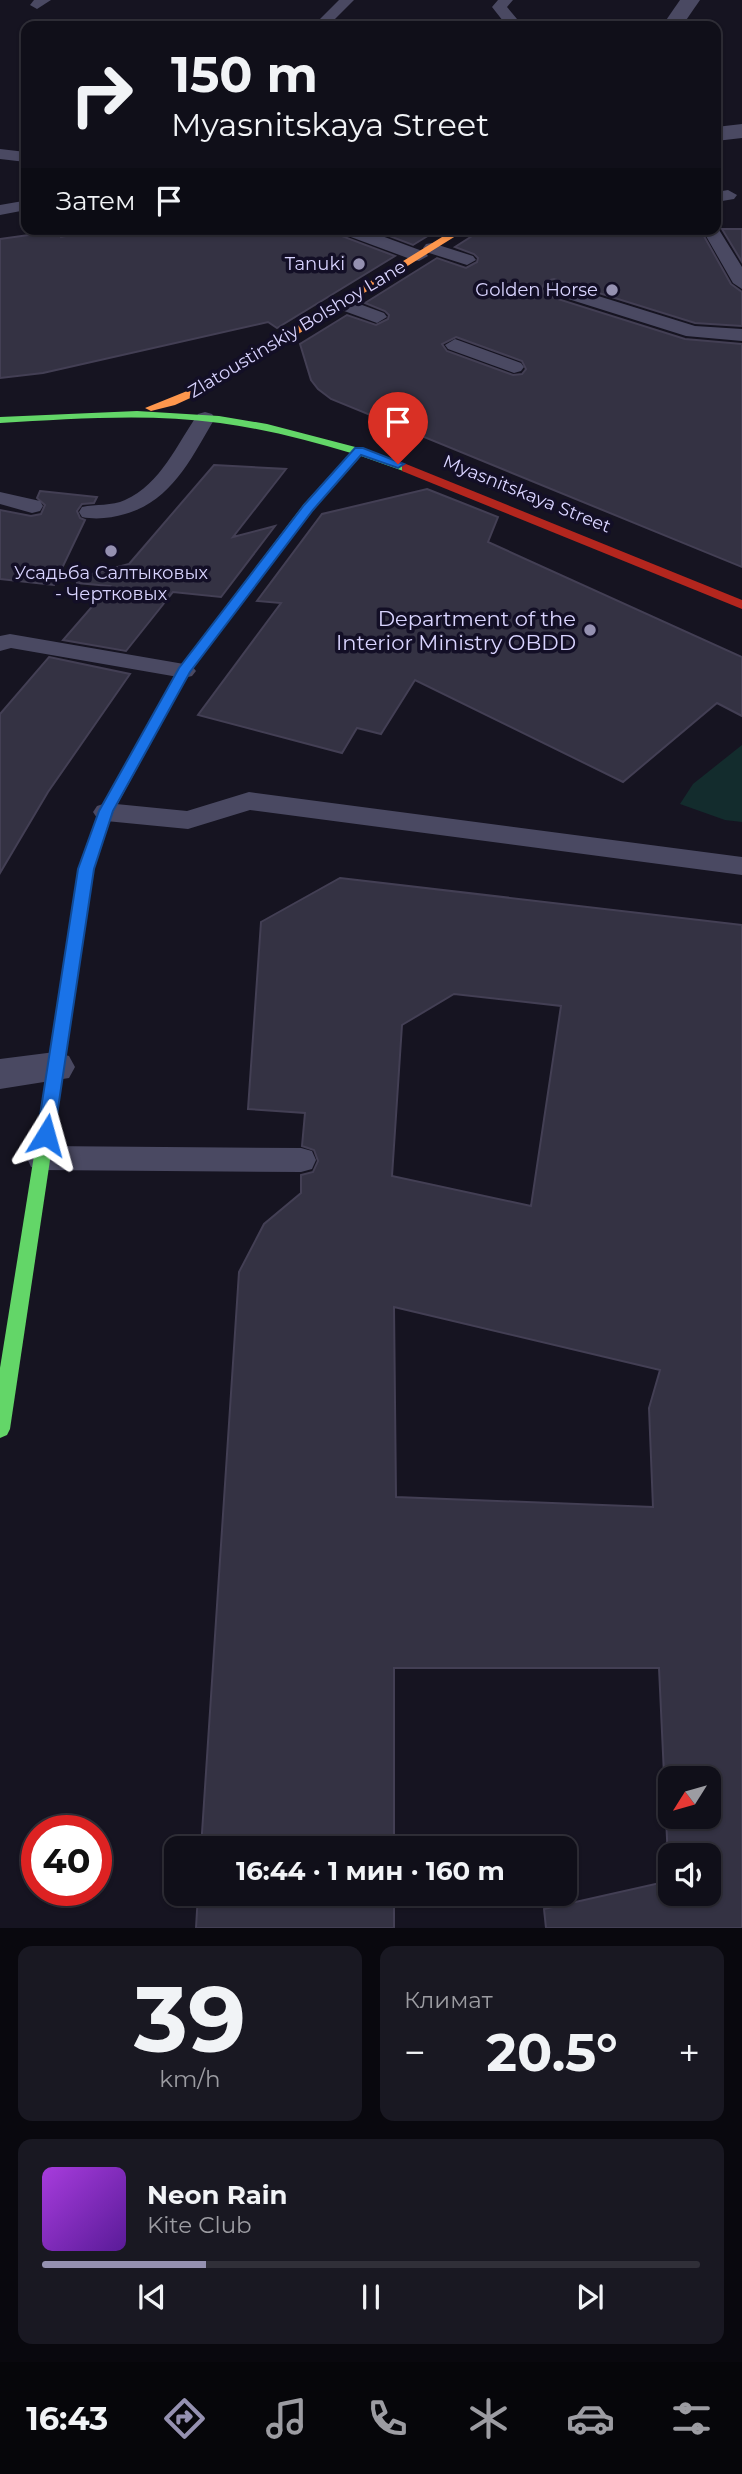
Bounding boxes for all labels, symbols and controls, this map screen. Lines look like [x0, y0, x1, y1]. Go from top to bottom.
text: 150 m [171, 45, 318, 104]
icon: right [56, 49, 147, 140]
text: Myasnitskaya Street [171, 105, 489, 144]
icon: arrive [150, 182, 188, 220]
text: Затем [56, 185, 136, 217]
place label: Tanuki [285, 253, 345, 275]
street label: Zlatoustinskiy Bolshoy Lane [184, 255, 410, 403]
marker: Tanuki [351, 256, 367, 272]
place label: Golden Horse [475, 279, 598, 301]
marker: Golden Horse [604, 282, 620, 298]
pin [368, 392, 428, 464]
icon: arrive [379, 403, 417, 441]
street label: Myasnitskaya Street [440, 450, 614, 538]
marker: Усадьба Салтыковых - Чертковых [103, 543, 119, 559]
place label: Усадьба Салтыковых - Чертковых [14, 562, 209, 605]
place label: Department of the Interior Ministry OBDD [336, 606, 576, 655]
marker: Department of the Interior Ministry OBDD [582, 622, 598, 638]
position arrow [9, 1098, 83, 1172]
north arrow [658, 1766, 721, 1829]
map controls [658, 1766, 721, 1906]
speed limit sign: 40 [21, 1815, 112, 1906]
button: sound [658, 1843, 721, 1906]
text: 16:44 · 1 мин · 160 m [236, 1855, 505, 1887]
text: 39 [134, 1964, 246, 2075]
text: Климат [404, 1986, 493, 2014]
text: 20.5° [486, 2021, 618, 2084]
text: − [404, 2029, 426, 2076]
text: + [678, 2029, 700, 2076]
text: km/h [159, 2065, 221, 2093]
text: Neon Rain [147, 2179, 288, 2211]
text: Kite Club [147, 2211, 252, 2239]
icon: previous [133, 2278, 171, 2316]
icon: pause [352, 2278, 390, 2316]
icon: next [571, 2278, 609, 2316]
icon: directions [160, 2394, 209, 2443]
icon: music [262, 2394, 311, 2443]
icon: phone [363, 2394, 412, 2443]
icon: climate [464, 2394, 513, 2443]
icon: car [566, 2394, 615, 2443]
icon: filters [667, 2394, 716, 2443]
text: 16:43 [26, 2399, 108, 2438]

